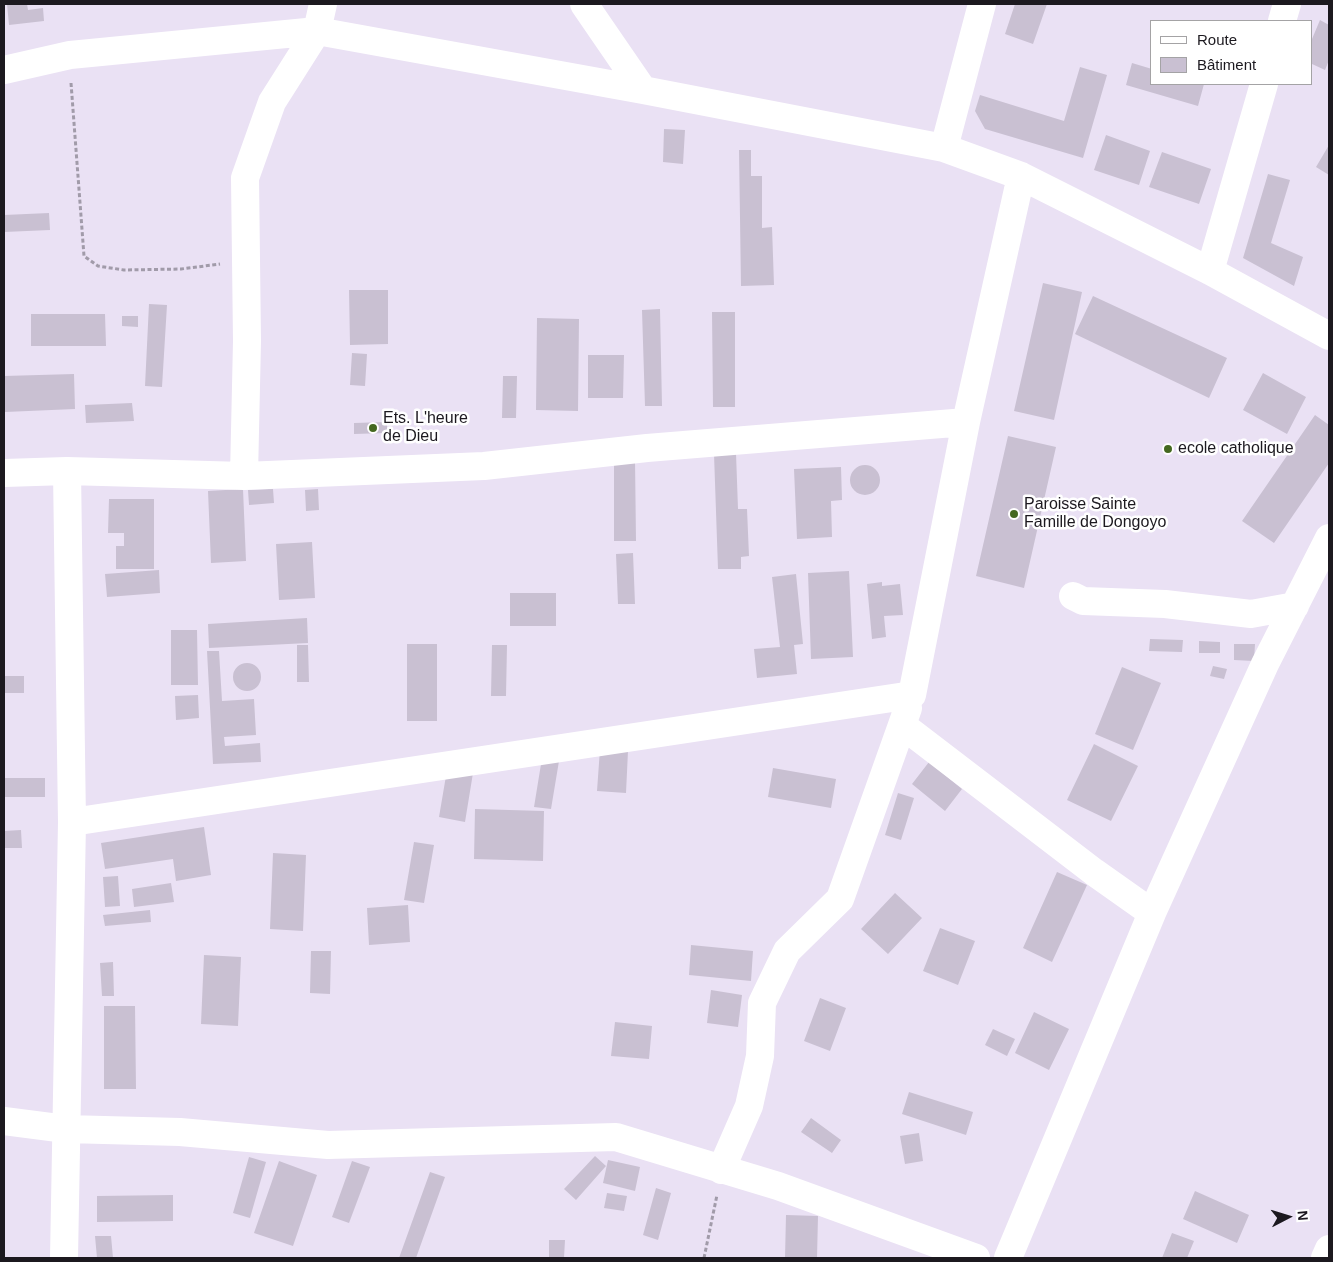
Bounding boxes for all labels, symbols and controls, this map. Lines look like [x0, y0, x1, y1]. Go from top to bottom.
legend [1150, 20, 1313, 85]
text: Route [1197, 31, 1237, 48]
text: Bâtiment [1197, 56, 1256, 73]
place label: Ets. L'heure de Dieu [383, 409, 468, 447]
marker: Ets. L'heure de Dieu [367, 422, 379, 434]
place label: ecole catholique [1178, 439, 1294, 459]
marker: ecole catholique [1162, 443, 1174, 455]
place label: Paroisse Sainte Famille de Dongoyo [1024, 495, 1166, 533]
marker: Paroisse Sainte Famille de Dongoyo [1008, 508, 1020, 520]
north arrow [1263, 1192, 1313, 1242]
text: N [1295, 1210, 1311, 1221]

